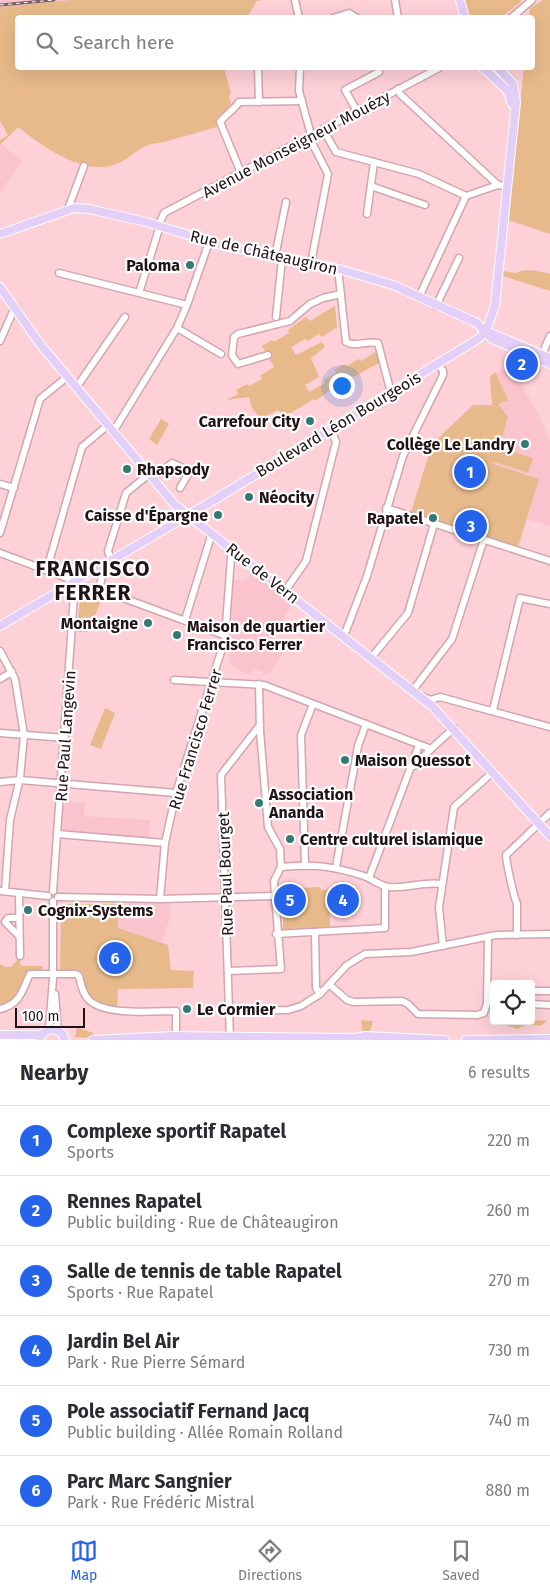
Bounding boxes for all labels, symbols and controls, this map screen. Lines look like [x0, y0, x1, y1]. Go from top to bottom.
search box [15, 15, 535, 70]
icon: search [33, 29, 61, 57]
text: Search here [73, 31, 174, 54]
street label: Avenue Monseigneur Mouézy [199, 87, 393, 202]
street label: Rue de Châteaugiron [188, 226, 339, 279]
place label: Paloma [126, 256, 180, 275]
marker: Paloma [184, 259, 196, 271]
pin: 2 [506, 345, 538, 383]
street label: Boulevard Léon Bourgeois [252, 368, 424, 481]
your location [329, 373, 355, 399]
place label: Carrefour City [199, 412, 301, 431]
marker: Carrefour City [304, 415, 316, 427]
place label: Collège Le Landry [387, 435, 516, 454]
marker: Collège Le Landry [519, 438, 531, 450]
pin: 1 [454, 453, 486, 491]
place label: Rhapsody [137, 460, 210, 479]
marker: Rhapsody [121, 463, 133, 475]
place label: Néocity [259, 488, 315, 507]
marker: Néocity [243, 491, 255, 503]
place label: Caisse d'Épargne [85, 505, 208, 525]
pin: 3 [455, 507, 487, 545]
marker: Caisse d'Épargne [212, 509, 224, 521]
place label: Rapatel [367, 509, 423, 528]
marker: Rapatel [427, 512, 439, 524]
street label: Rue de Vern [222, 539, 303, 608]
district label: FRANCISCO FERRER [36, 556, 150, 606]
place label: Montaigne [61, 614, 138, 633]
marker: Montaigne [142, 617, 154, 629]
place label: Maison de quartier Francisco Ferrer [187, 617, 326, 654]
marker: Maison de quartier Francisco Ferrer [171, 629, 183, 641]
street label: Rue Francisco Ferrer [165, 666, 226, 812]
street label: Rue Paul Langevin [51, 670, 80, 802]
place label: Maison Quessot [355, 751, 472, 770]
marker: Maison Quessot [339, 754, 351, 766]
place label: Association Ananda [268, 785, 353, 822]
marker: Association Ananda [253, 797, 265, 809]
street label: Rue Paul Bourget [214, 811, 237, 936]
place label: Centre culturel islamique [300, 830, 483, 849]
marker: Centre culturel islamique [284, 833, 296, 845]
pin: 5 [274, 881, 306, 919]
pin: 4 [327, 881, 359, 919]
place label: Cognix-Systems [38, 901, 153, 920]
marker: Cognix-Systems [22, 904, 34, 916]
pin: 6 [99, 939, 131, 977]
map controls [490, 980, 535, 1025]
button: locate [490, 980, 535, 1025]
place label: Le Cormier [197, 1000, 276, 1019]
marker: Le Cormier [181, 1003, 193, 1015]
scale bar [15, 1005, 85, 1028]
text: 100 m [22, 1008, 59, 1025]
text: Nearby [20, 1060, 88, 1086]
text: 6 results [468, 1063, 530, 1082]
text: Complexe sportif Rapatel [67, 1120, 286, 1143]
text: 1 [32, 1131, 40, 1150]
text: 220 m [487, 1131, 530, 1150]
text: Sports [67, 1143, 114, 1162]
text: Rennes Rapatel [67, 1190, 202, 1213]
text: 2 [32, 1201, 40, 1220]
text: 260 m [487, 1201, 530, 1220]
text: Public building · Rue de Châteaugiron [67, 1213, 339, 1232]
text: Salle de tennis de table Rapatel [67, 1260, 342, 1283]
text: 3 [32, 1271, 40, 1290]
text: 270 m [488, 1271, 530, 1290]
text: Sports · Rue Rapatel [67, 1283, 213, 1302]
text: Jardin Bel Air [67, 1330, 179, 1353]
text: 4 [31, 1341, 41, 1360]
text: 730 m [488, 1341, 530, 1360]
text: Park · Rue Pierre Sémard [67, 1353, 245, 1372]
text: Pole associatif Fernand Jacq [67, 1400, 309, 1423]
text: 5 [32, 1411, 40, 1430]
text: 740 m [488, 1411, 530, 1430]
text: Public building · Allée Romain Rolland [67, 1423, 343, 1442]
text: Parc Marc Sangnier [67, 1470, 232, 1493]
text: 6 [31, 1481, 41, 1500]
text: 880 m [485, 1481, 530, 1500]
text: Park · Rue Frédéric Mistral [67, 1493, 254, 1512]
tab: Map [70, 1537, 98, 1584]
tab: Directions [238, 1537, 302, 1584]
tab: Saved [442, 1537, 480, 1584]

